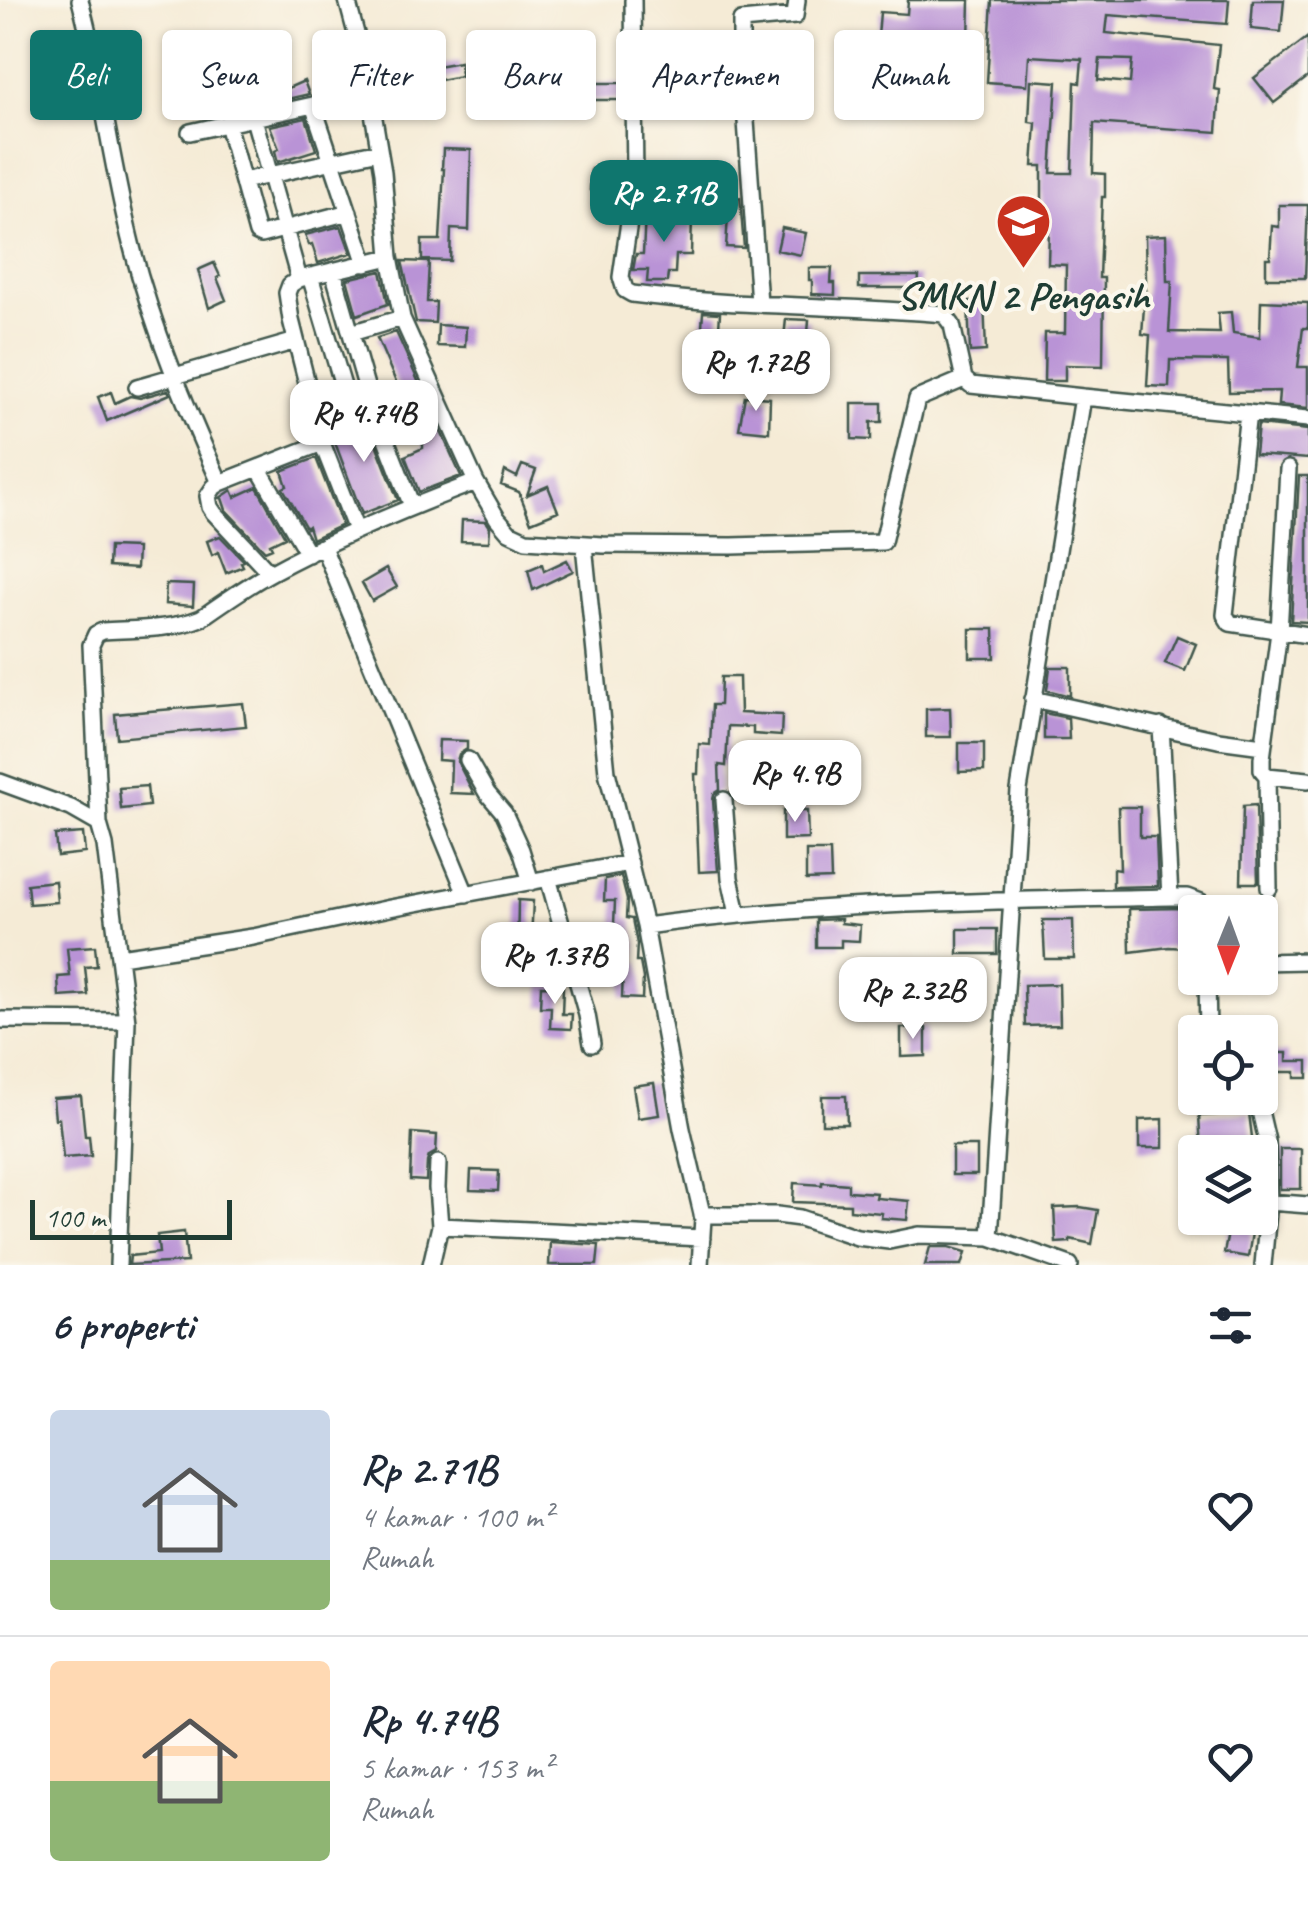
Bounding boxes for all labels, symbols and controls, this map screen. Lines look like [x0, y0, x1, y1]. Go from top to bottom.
chip: Beli [30, 30, 142, 120]
chip: Sewa [162, 30, 292, 120]
chip: Filter [312, 30, 446, 120]
chip: Baru [466, 30, 596, 120]
chip: Apartemen [616, 30, 814, 120]
chip: Rumah [834, 30, 984, 120]
pin: Rp 2.71B [561, 160, 767, 245]
text: Rp 2.71B [612, 172, 716, 213]
school or university icon: SMKN 2 Pengasih [993, 192, 1053, 271]
place label: SMKN 2 Pengasih [897, 271, 1151, 321]
pin: Rp 1.72B [653, 329, 859, 414]
text: Rp 1.72B [704, 341, 808, 382]
pin: Rp 4.74B [261, 380, 467, 465]
text: Rp 4.74B [312, 392, 416, 433]
pin: Rp 4.9B [703, 740, 887, 825]
text: Rp 4.9B [750, 752, 840, 793]
north arrow [1178, 895, 1278, 995]
map controls [1178, 895, 1278, 1235]
pin: Rp 1.37B [452, 922, 658, 1007]
text: Rp 1.37B [503, 934, 607, 975]
pin: Rp 2.32B [810, 957, 1016, 1042]
text: Rp 2.32B [861, 969, 965, 1010]
button: locate [1178, 1015, 1278, 1115]
button: layers [1178, 1135, 1278, 1235]
scale bar [30, 1195, 232, 1240]
text: 100 m [45, 1200, 105, 1235]
icon: filters [1203, 1298, 1258, 1353]
text: 6 properti [50, 1299, 193, 1352]
text: Rp 2.71B [360, 1443, 497, 1496]
icon: home [130, 1450, 250, 1570]
icon: heart [1203, 1483, 1258, 1538]
text: 4 kamar · 100 m² [360, 1496, 552, 1537]
text: Rumah [360, 1537, 433, 1578]
text: Rp 4.74B [360, 1694, 497, 1747]
icon: home [130, 1701, 250, 1821]
icon: heart [1203, 1734, 1258, 1789]
text: 5 kamar · 153 m² [360, 1747, 552, 1788]
text: Rumah [360, 1788, 433, 1829]

